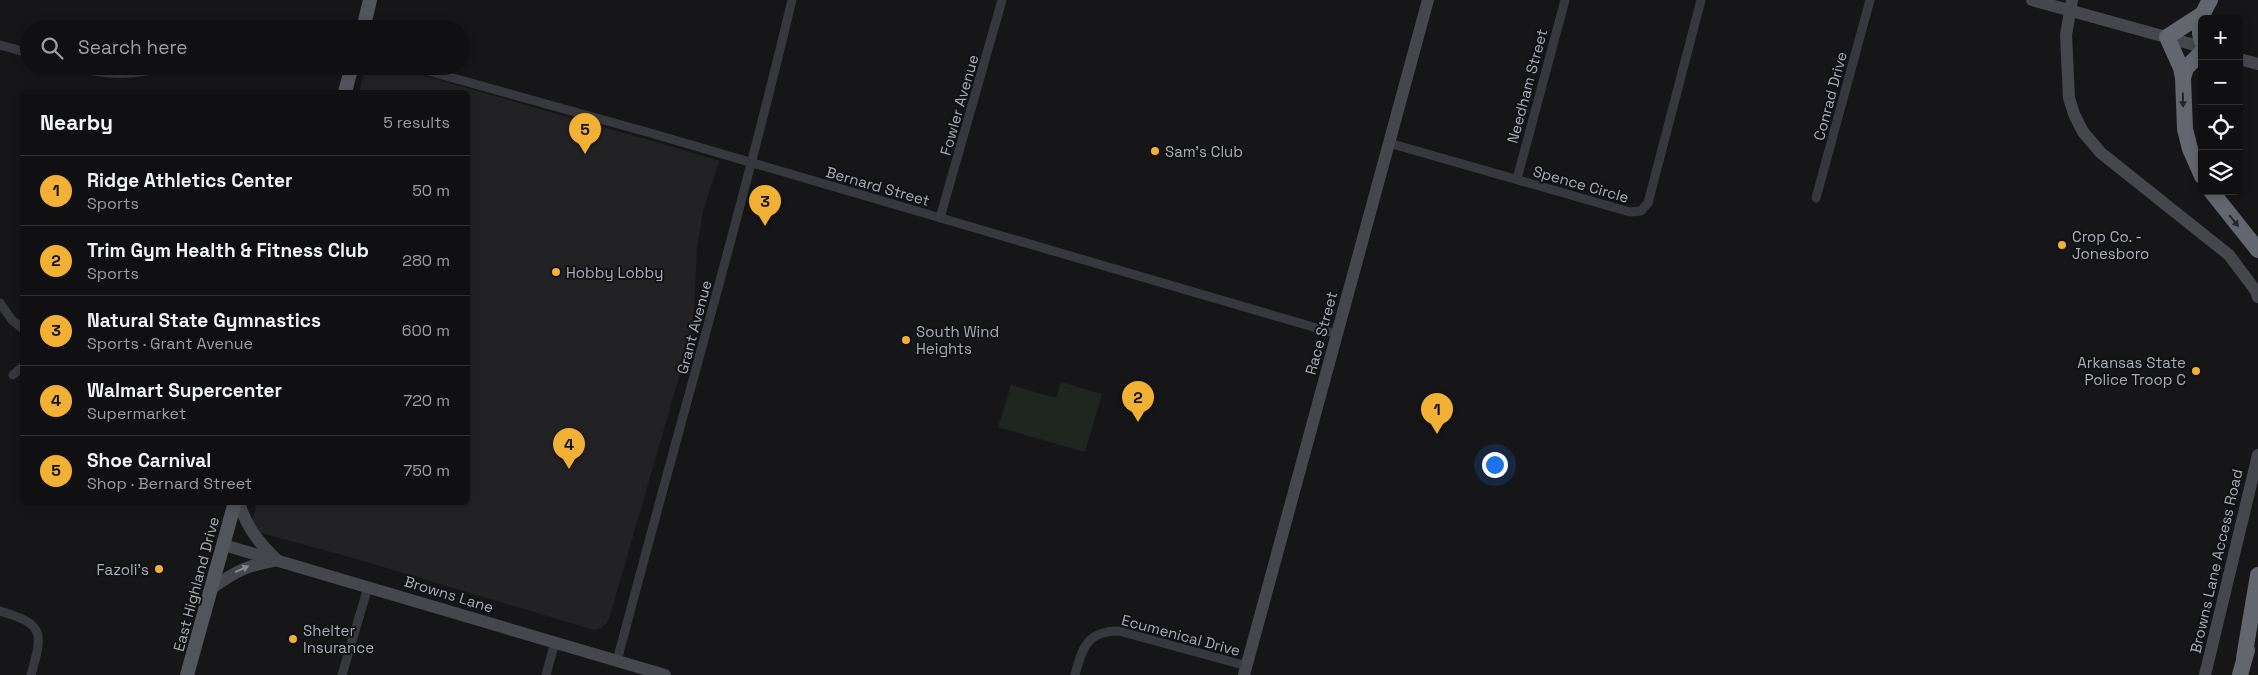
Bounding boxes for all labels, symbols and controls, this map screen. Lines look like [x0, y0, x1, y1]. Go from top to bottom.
map controls [2198, 15, 2243, 195]
button: + [2198, 15, 2243, 60]
search box [20, 20, 470, 75]
street label: Needham Street [1503, 27, 1551, 145]
icon: search [38, 34, 66, 62]
text: Search here [78, 35, 188, 60]
street label: Conrad Drive [1809, 49, 1851, 143]
street label: Fowler Avenue [936, 52, 982, 158]
button: − [2198, 60, 2243, 105]
one-way arrow [2180, 92, 2188, 108]
button: locate [2198, 105, 2243, 150]
text: Nearby [40, 109, 113, 136]
text: 5 results [383, 112, 450, 133]
pin: 5 [569, 113, 601, 154]
place label: Sam's Club [1165, 142, 1243, 161]
marker: Sam's Club [1149, 145, 1161, 157]
button: layers [2198, 150, 2243, 195]
street label: Spence Circle [1531, 161, 1631, 207]
street label: Bernard Street [824, 162, 932, 210]
text: Ridge Athletics Center [87, 168, 293, 193]
text: 1 [52, 180, 60, 201]
text: 50 m [412, 180, 450, 201]
pin: 3 [749, 185, 781, 226]
text: Sports [87, 193, 139, 214]
one-way arrow [2229, 214, 2240, 227]
place label: Crop Co. - Jonesboro [2072, 227, 2149, 263]
text: Trim Gym Health & Fitness Club [87, 238, 369, 263]
marker: Crop Co. - Jonesboro [2056, 239, 2068, 251]
text: 2 [51, 250, 61, 271]
text: 280 m [402, 250, 450, 271]
text: Sports [87, 263, 139, 284]
place label: Hobby Lobby [566, 263, 663, 282]
marker: Hobby Lobby [550, 266, 562, 278]
street label: Grant Avenue [672, 278, 716, 376]
street label: Race Street [1301, 289, 1341, 377]
text: Natural State Gymnastics [87, 308, 321, 333]
text: 3 [51, 320, 61, 341]
text: 600 m [402, 320, 450, 341]
place label: South Wind Heights [916, 322, 999, 358]
text: Sports · Grant Avenue [87, 333, 253, 354]
marker: South Wind Heights [900, 334, 912, 346]
place label: Arkansas State Police Troop C [2077, 353, 2186, 389]
marker: Arkansas State Police Troop C [2190, 365, 2202, 377]
text: Walmart Supercenter [87, 378, 282, 403]
pin: 2 [1122, 381, 1154, 422]
text: 4 [51, 390, 61, 411]
text: 720 m [403, 390, 450, 411]
pin: 1 [1421, 393, 1453, 434]
text: Supermarket [87, 403, 186, 424]
pin: 4 [553, 428, 585, 469]
text: Shoe Carnival [87, 448, 211, 473]
your location [1482, 452, 1508, 478]
text: 5 [51, 460, 61, 481]
text: 750 m [403, 460, 450, 481]
street label: Browns Lane Access Road [2186, 467, 2246, 655]
text: Shop · Bernard Street [87, 473, 252, 494]
street label: East Highland Drive [169, 514, 223, 653]
place label: Fazoli's [97, 560, 149, 579]
marker: Fazoli's [153, 563, 165, 575]
one-way arrow [235, 564, 249, 572]
street label: Browns Lane [402, 571, 496, 617]
street label: Ecumenical Drive [1119, 610, 1243, 660]
place label: Shelter Insurance [303, 621, 374, 657]
marker: Shelter Insurance [287, 633, 299, 645]

